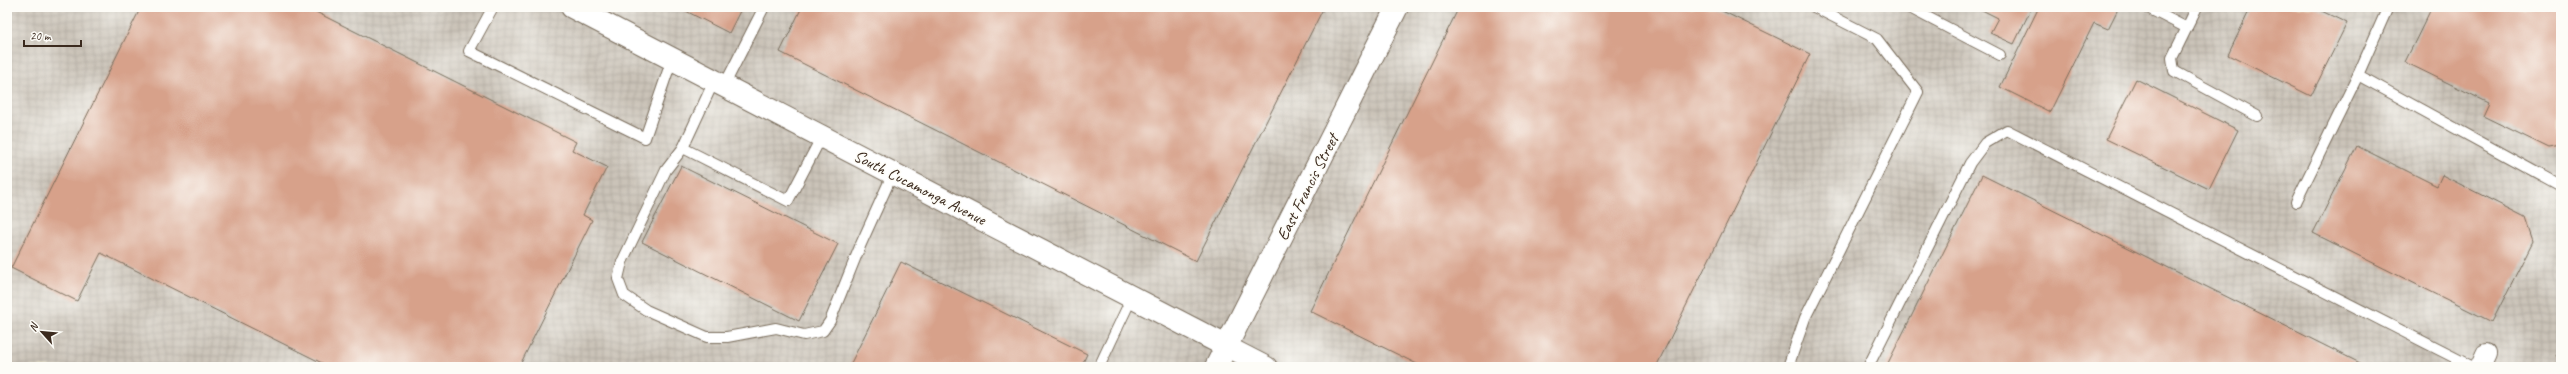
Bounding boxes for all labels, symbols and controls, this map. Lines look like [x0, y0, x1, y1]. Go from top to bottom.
scale bar [24, 22, 81, 48]
text: 20 m [30, 28, 52, 44]
street label: East Francis Street [1272, 129, 1344, 244]
street label: South Cucamonga Avenue [850, 145, 991, 230]
north arrow [22, 312, 62, 352]
text: N [25, 319, 42, 334]

